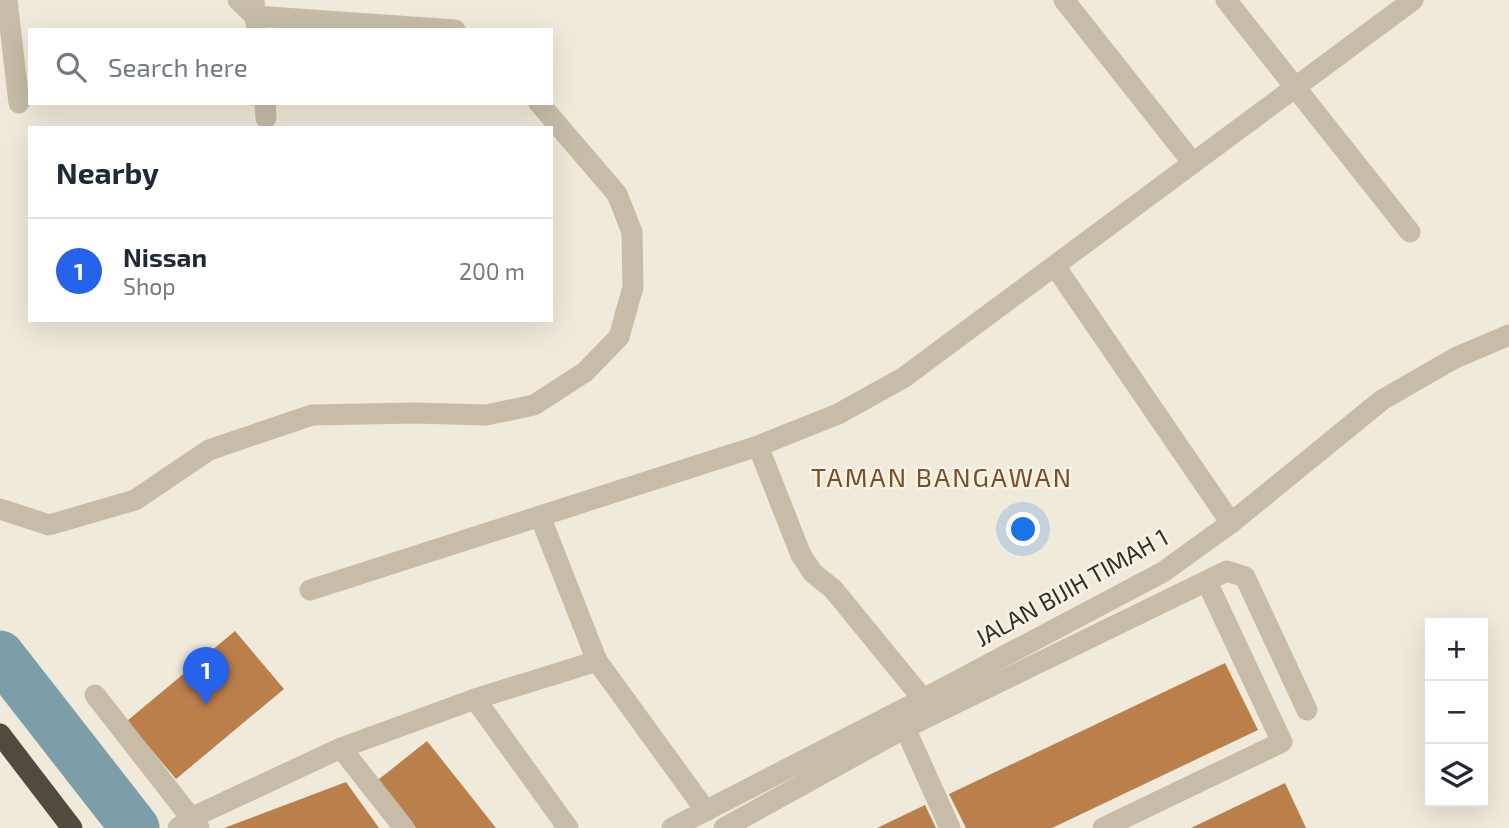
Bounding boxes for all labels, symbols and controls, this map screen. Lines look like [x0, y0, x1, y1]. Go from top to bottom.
search box [28, 28, 553, 105]
icon: search [52, 48, 90, 86]
text: Search here [108, 51, 248, 82]
text: Nearby [56, 154, 159, 190]
text: Nissan [123, 241, 207, 272]
text: 1 [74, 257, 84, 285]
text: 200 m [459, 257, 525, 285]
text: Shop [123, 272, 176, 300]
district label: TAMAN BANGAWAN [811, 461, 1073, 492]
your location [1006, 512, 1040, 546]
street label: JALAN BIJIH TIMAH 1 [970, 522, 1173, 652]
map controls [1425, 618, 1488, 807]
button: + [1425, 618, 1488, 681]
pin: 1 [183, 647, 229, 705]
button: − [1425, 681, 1488, 744]
button: layers [1425, 744, 1488, 807]

